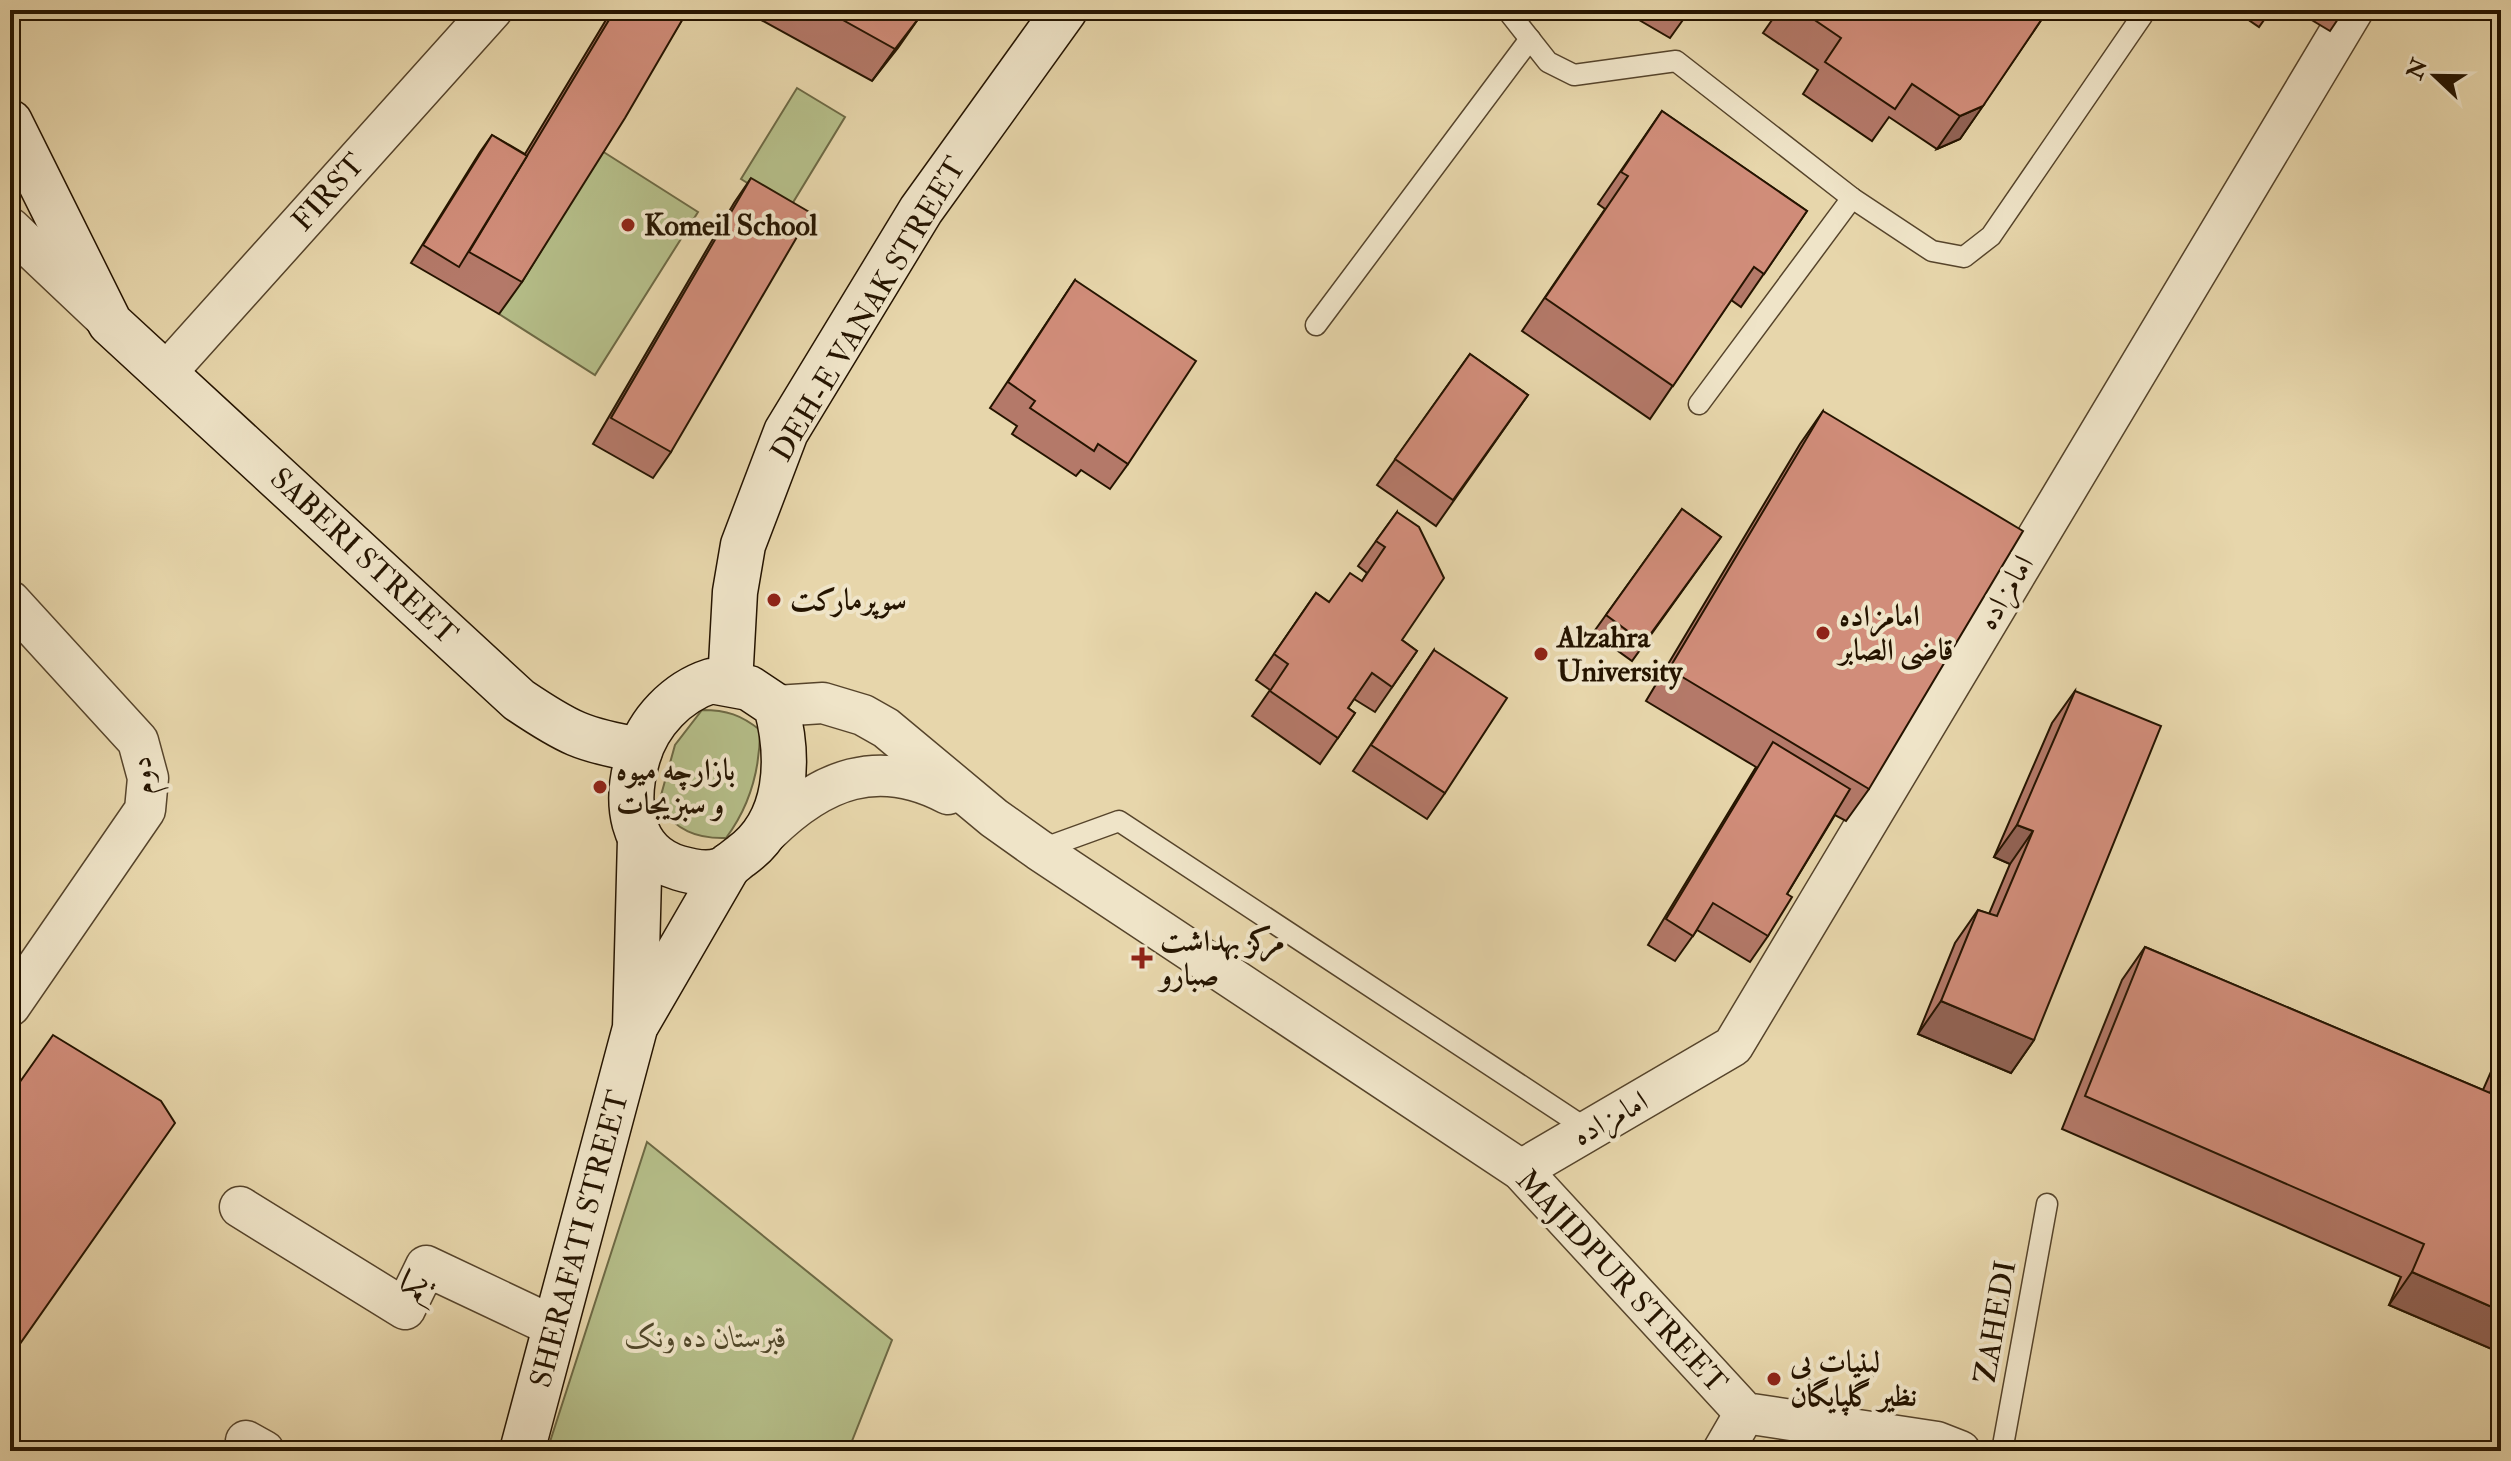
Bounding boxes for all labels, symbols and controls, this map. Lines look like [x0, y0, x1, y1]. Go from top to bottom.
north arrow [2395, 36, 2475, 116]
text: N [2400, 54, 2434, 84]
street label: FIRST [284, 146, 373, 239]
street label: DEH-E VANAK STREET [763, 150, 974, 468]
place label: Komeil School [644, 207, 818, 244]
marker: Komeil School [619, 216, 637, 234]
street label: SABERI STREET [262, 460, 465, 653]
street label: امامزاده [1969, 548, 2044, 637]
place label: سوپرمارکت [790, 582, 907, 620]
marker: سوپرمارکت [765, 591, 783, 609]
place label: امامزاده قاضی الصابر [1836, 598, 1954, 671]
place label: Alzahra University [1555, 619, 1684, 690]
marker: امامزاده قاضی الصابر [1814, 624, 1832, 642]
marker: Alzahra University [1532, 645, 1550, 663]
place label: بازارچه میوه و سبزیجات [616, 752, 735, 823]
street label: دوم [122, 754, 170, 797]
marker: بازارچه میوه و سبزیجات [591, 778, 609, 796]
place label: مرکز بهداشت صبارو [1157, 923, 1285, 994]
marker: مرکز بهداشت صبارو [1131, 947, 1153, 969]
street label: امامزاده [1566, 1083, 1655, 1156]
street label: SHERAFATI STREET [522, 1087, 637, 1392]
street label: MAJIDPUR STREET [1508, 1162, 1735, 1401]
street label: ZAHEDI [1967, 1258, 2024, 1386]
street label: یکم [392, 1264, 445, 1313]
park label: قبرستان ده ونک [625, 1319, 787, 1356]
place label: لبنیات بی نظیر گلپایگان [1789, 1344, 1917, 1416]
marker: لبنیات بی نظیر گلپایگان [1765, 1370, 1783, 1388]

